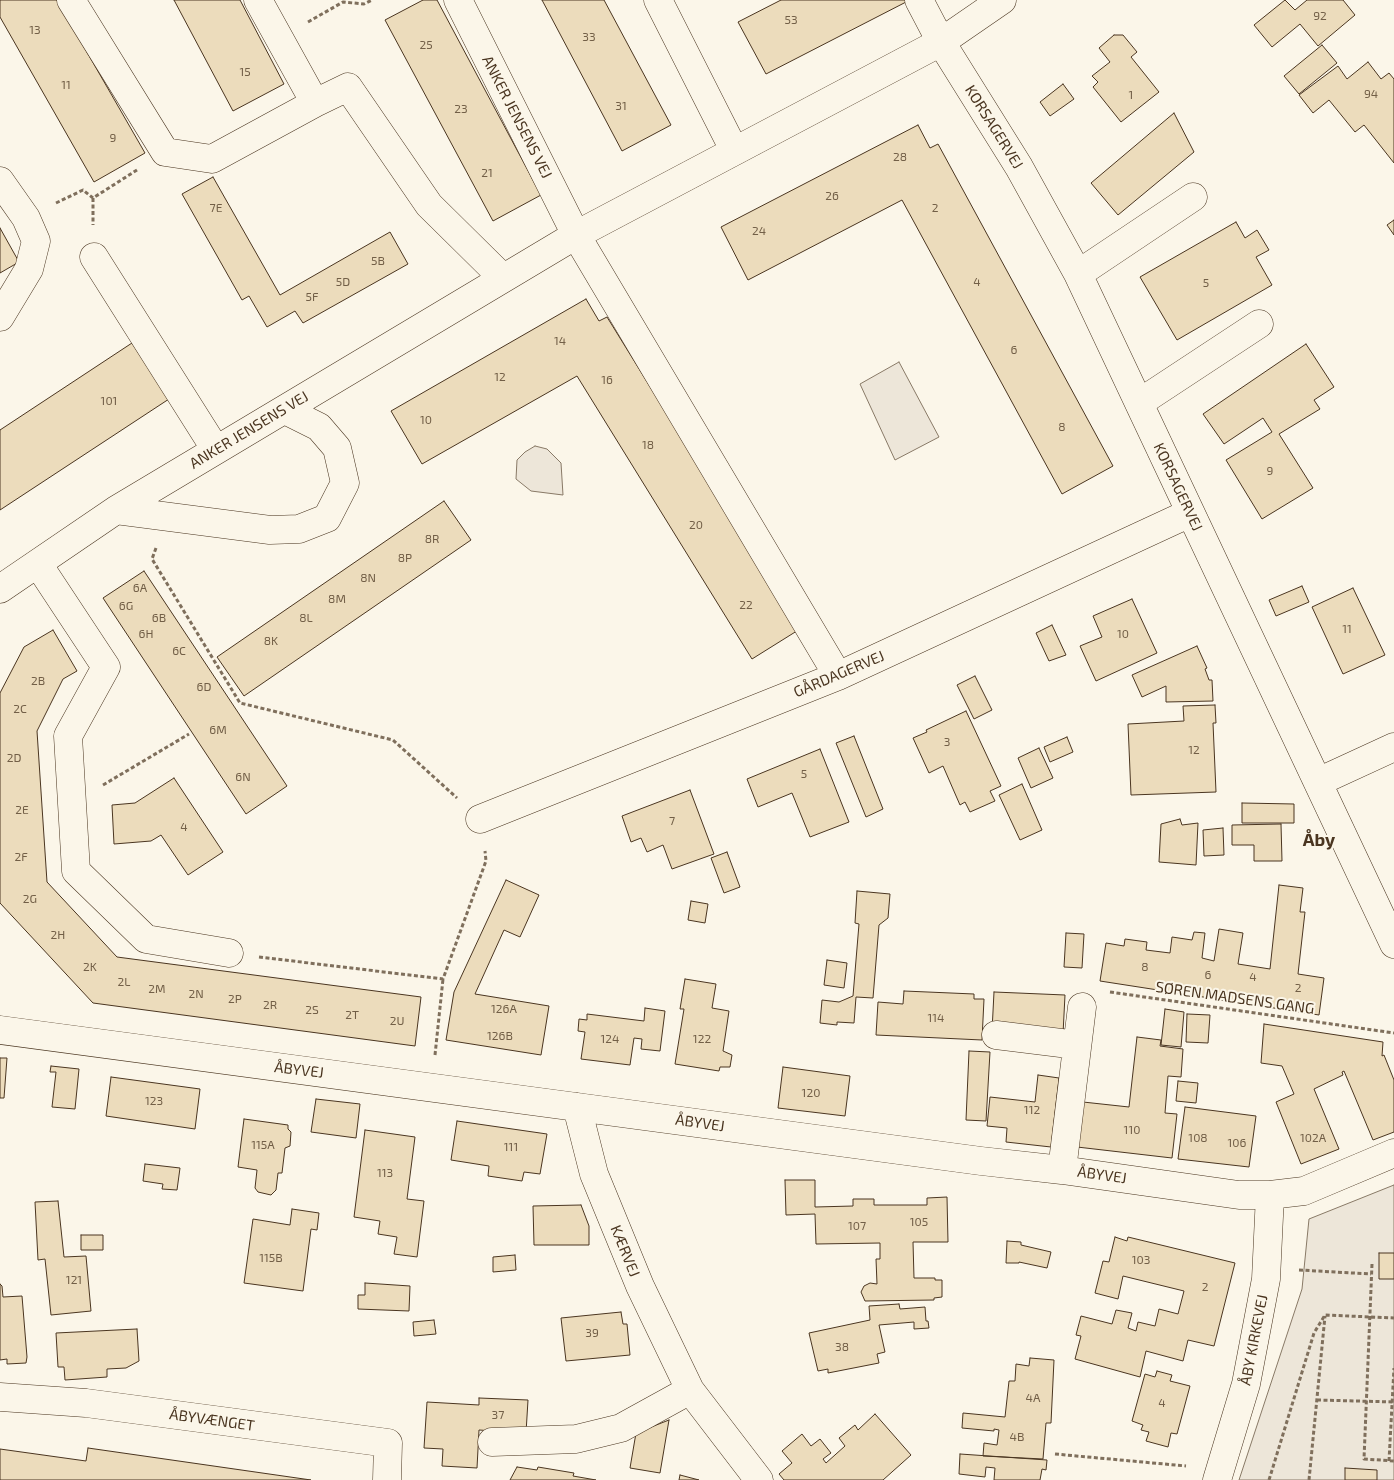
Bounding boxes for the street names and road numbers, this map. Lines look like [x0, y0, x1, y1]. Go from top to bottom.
street label: ANKER JENSENS VEJ [478, 53, 556, 181]
street label: KORSAGERVEJ [961, 82, 1027, 172]
street label: ANKER JENSENS VEJ [186, 387, 312, 473]
street label: KORSAGERVEJ [1150, 440, 1206, 534]
street label: GÅRDAGERVEJ [791, 647, 887, 701]
street label: SØREN MADSENS GANG [1154, 978, 1316, 1018]
street label: ÅBYVEJ [273, 1058, 325, 1082]
street label: ÅBYVEJ [674, 1111, 726, 1135]
street label: ÅBYVEJ [1076, 1163, 1128, 1187]
street label: KÆRVEJ [606, 1222, 644, 1280]
street label: ÅBY KIRKEVEJ [1236, 1293, 1272, 1387]
street label: ÅBYVÆNGET [168, 1405, 256, 1435]

